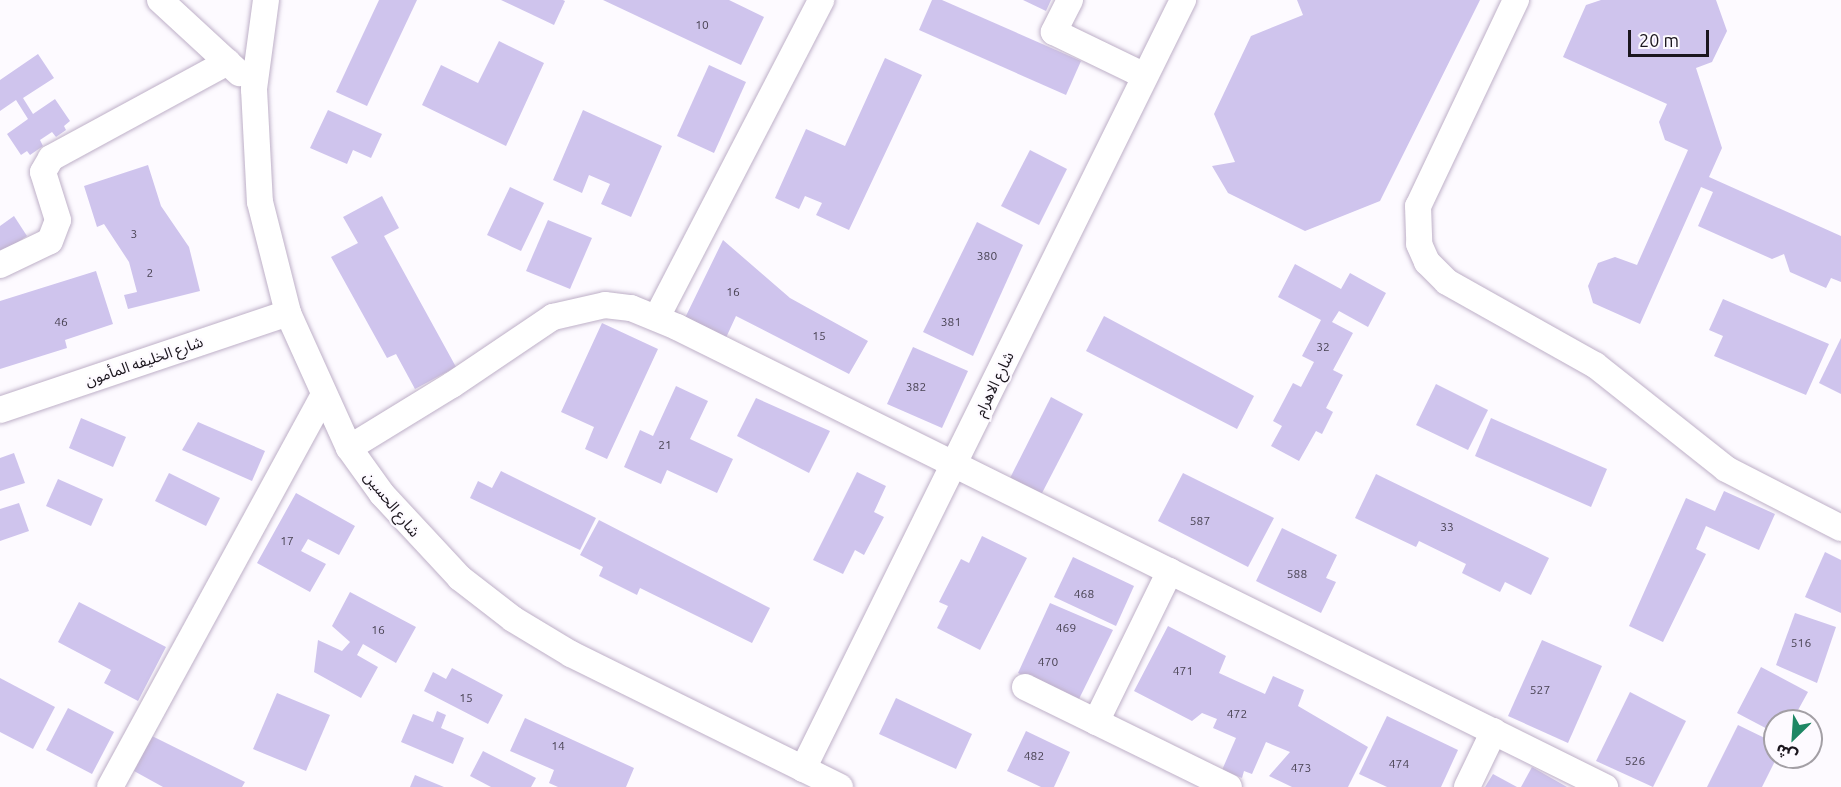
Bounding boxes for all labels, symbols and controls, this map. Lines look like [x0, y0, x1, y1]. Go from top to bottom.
house number: 10 [695, 18, 709, 32]
scale bar [1631, 18, 1712, 56]
text: 20 m [1639, 30, 1679, 50]
house number: 3 [131, 227, 137, 241]
house number: 380 [977, 249, 997, 263]
house number: 2 [147, 266, 153, 280]
house number: 16 [726, 285, 740, 299]
house number: 46 [54, 315, 68, 329]
house number: 381 [941, 315, 961, 329]
house number: 15 [812, 329, 826, 343]
street label: شارع الخليفه المأمون [83, 332, 205, 390]
house number: 32 [1316, 340, 1330, 354]
street label: شارع الاهرام [971, 349, 1017, 419]
house number: 382 [906, 380, 926, 394]
house number: 21 [658, 438, 672, 452]
street label: شارع الحسين [360, 468, 424, 540]
house number: 587 [1190, 514, 1210, 528]
house number: 33 [1440, 520, 1454, 534]
house number: 17 [280, 534, 294, 548]
house number: 588 [1287, 567, 1307, 581]
house number: 468 [1074, 587, 1094, 601]
house number: 469 [1056, 621, 1076, 635]
house number: 16 [371, 623, 385, 637]
house number: 516 [1791, 636, 1811, 650]
house number: 470 [1038, 655, 1058, 669]
house number: 471 [1173, 664, 1193, 678]
house number: 527 [1530, 683, 1550, 697]
house number: 15 [459, 691, 473, 705]
house number: 472 [1227, 707, 1247, 721]
north arrow [1763, 709, 1823, 769]
house number: 14 [551, 739, 565, 753]
text: ش [1773, 741, 1800, 766]
house number: 482 [1024, 749, 1044, 763]
house number: 526 [1625, 754, 1645, 768]
house number: 474 [1389, 757, 1409, 771]
house number: 473 [1291, 761, 1311, 775]

